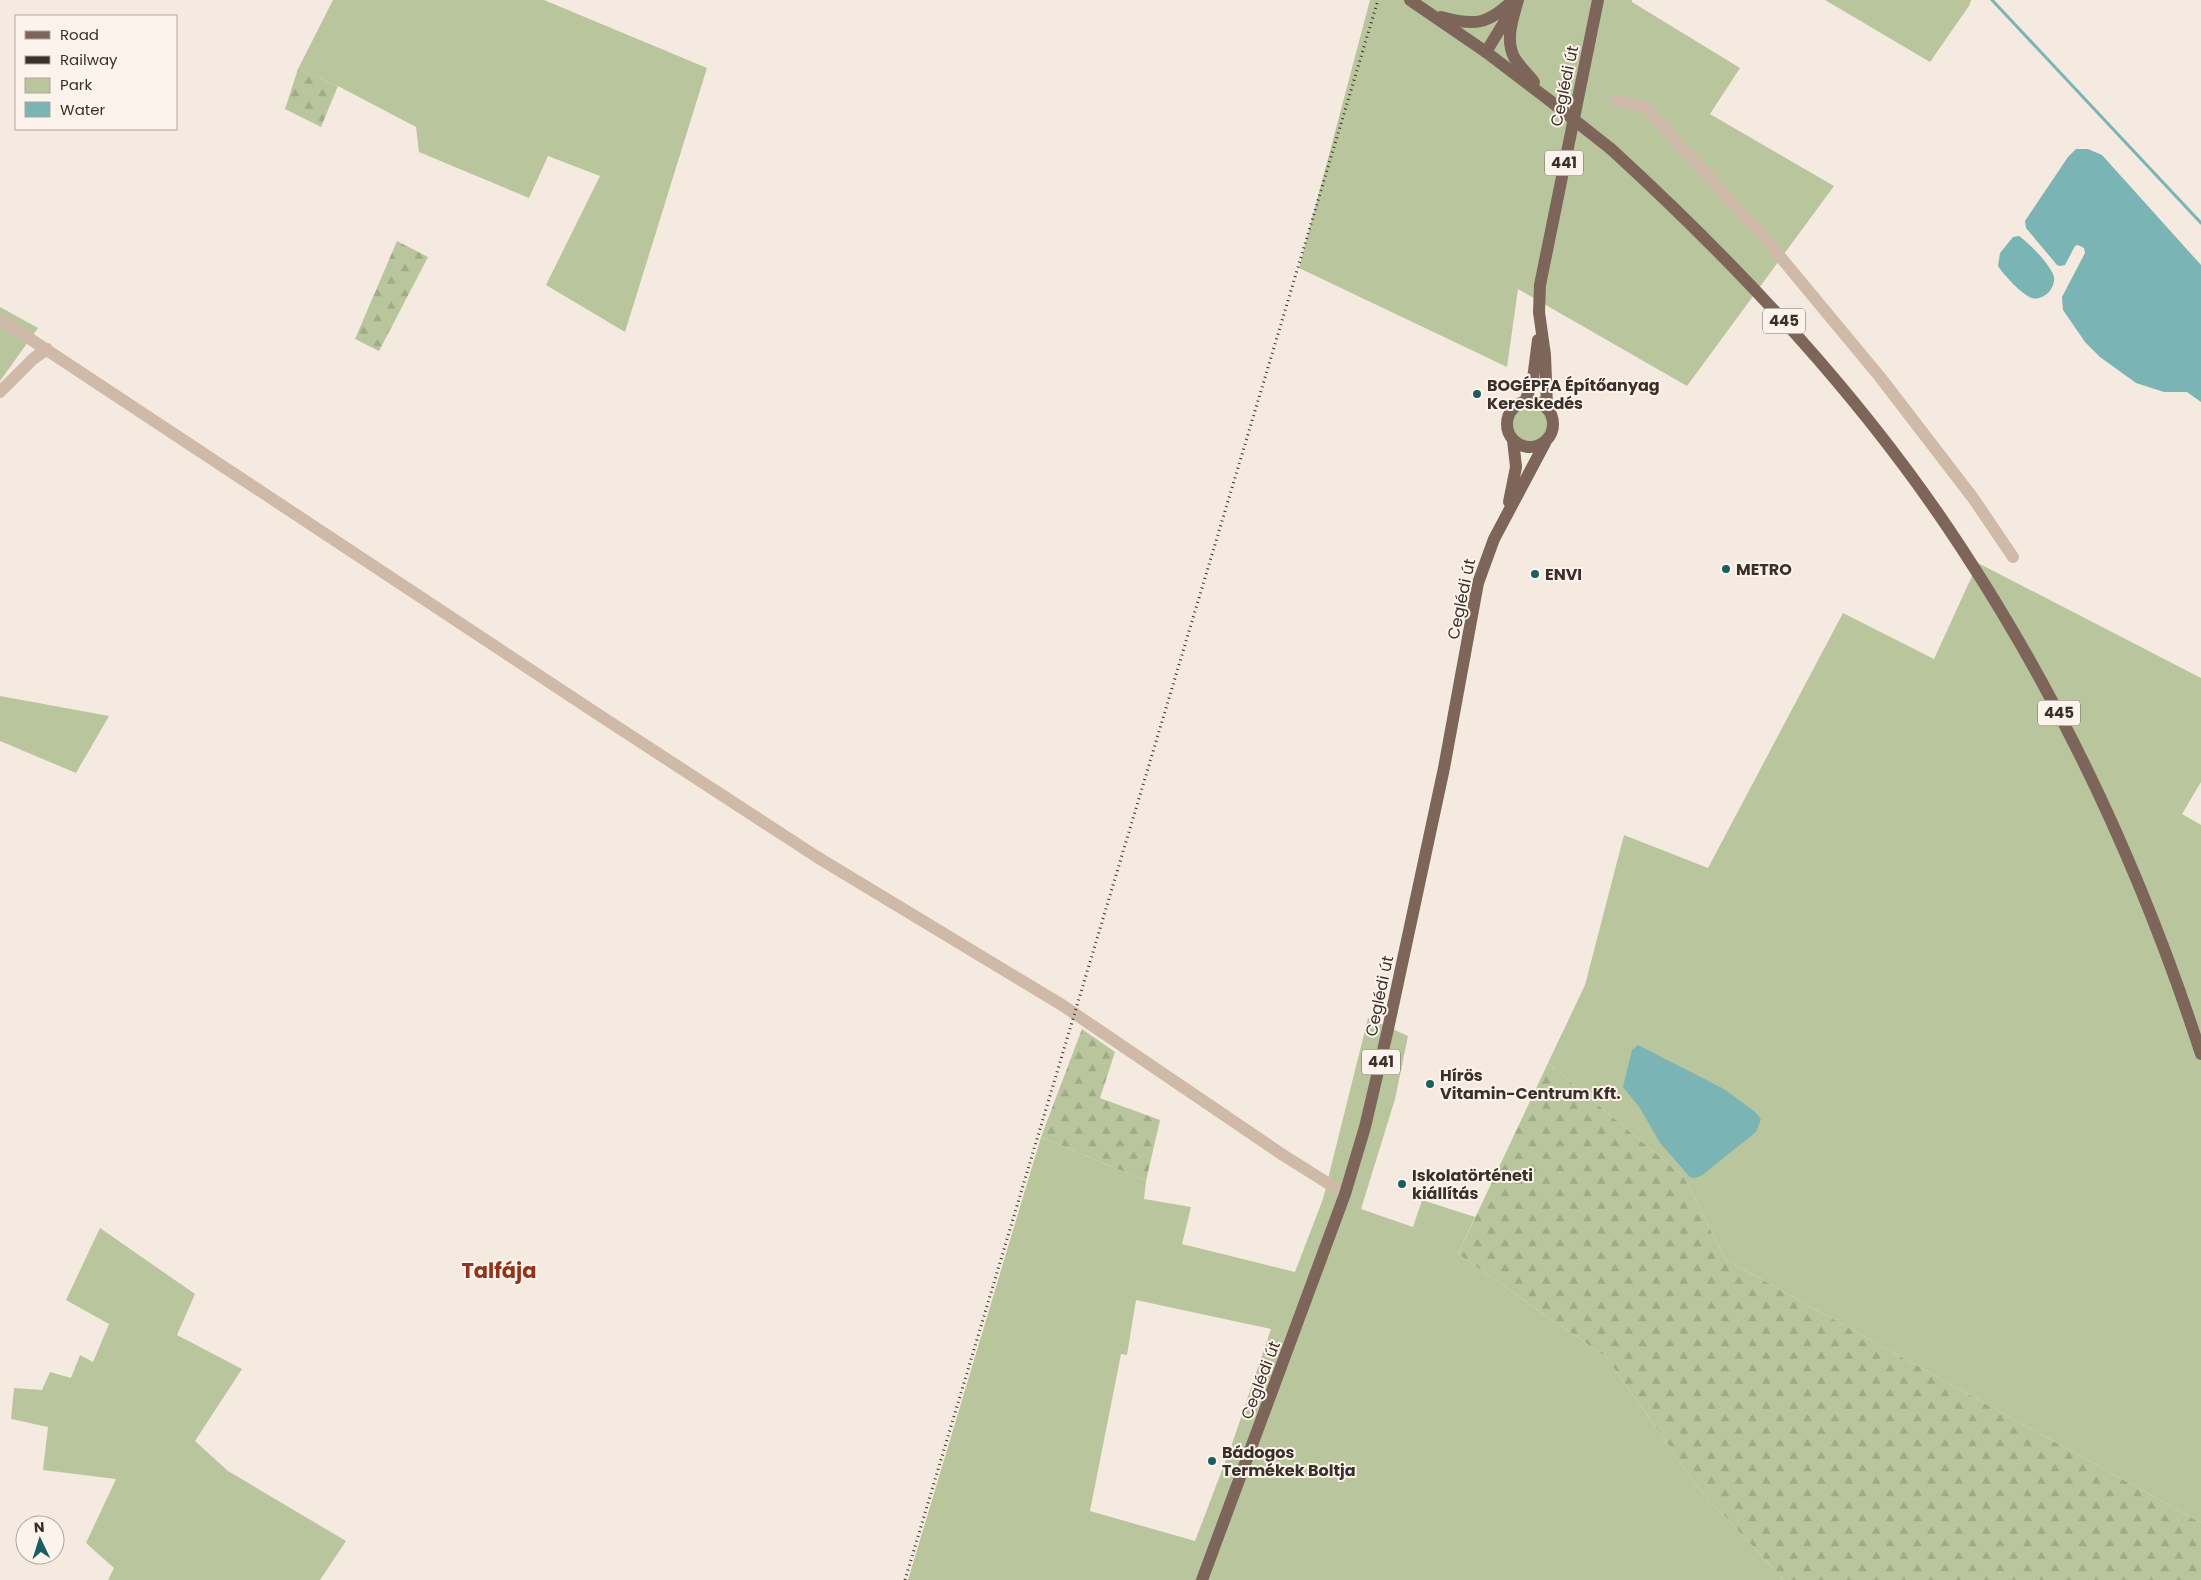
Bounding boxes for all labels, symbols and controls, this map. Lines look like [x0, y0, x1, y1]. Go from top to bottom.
legend [15, 15, 178, 130]
text: Road [60, 24, 99, 45]
street label: Ceglédi út [1545, 43, 1584, 129]
text: Railway [60, 49, 118, 70]
text: Park [60, 74, 92, 95]
text: Water [60, 99, 106, 120]
road number: 441 [1545, 150, 1583, 176]
road number: 445 [1763, 308, 1805, 334]
place label: BOGÉPFA Építőanyag Kereskedés [1487, 374, 1660, 415]
marker: BOGÉPFA Építőanyag Kereskedés [1471, 388, 1483, 400]
street label: Ceglédi út [1442, 556, 1481, 642]
place label: METRO [1736, 558, 1792, 581]
place label: ENVI [1545, 563, 1582, 586]
marker: METRO [1720, 563, 1732, 575]
marker: ENVI [1529, 568, 1541, 580]
road number: 445 [2038, 700, 2080, 726]
street label: Ceglédi út [1360, 953, 1399, 1039]
road number: 441 [1362, 1050, 1400, 1074]
place label: Hírös Vitamin-Centrum Kft. [1440, 1064, 1621, 1105]
marker: Hírös Vitamin-Centrum Kft. [1424, 1078, 1436, 1090]
place label: Iskolatörténeti kiállítás [1412, 1164, 1533, 1205]
marker: Iskolatörténeti kiállítás [1396, 1178, 1408, 1190]
district label: Talfája [461, 1256, 537, 1285]
street label: Ceglédi út [1235, 1338, 1286, 1423]
place label: Bádogos Termékek Boltja [1222, 1441, 1356, 1482]
marker: Bádogos Termékek Boltja [1206, 1455, 1218, 1467]
north arrow [15, 1515, 65, 1565]
text: N [33, 1517, 45, 1537]

